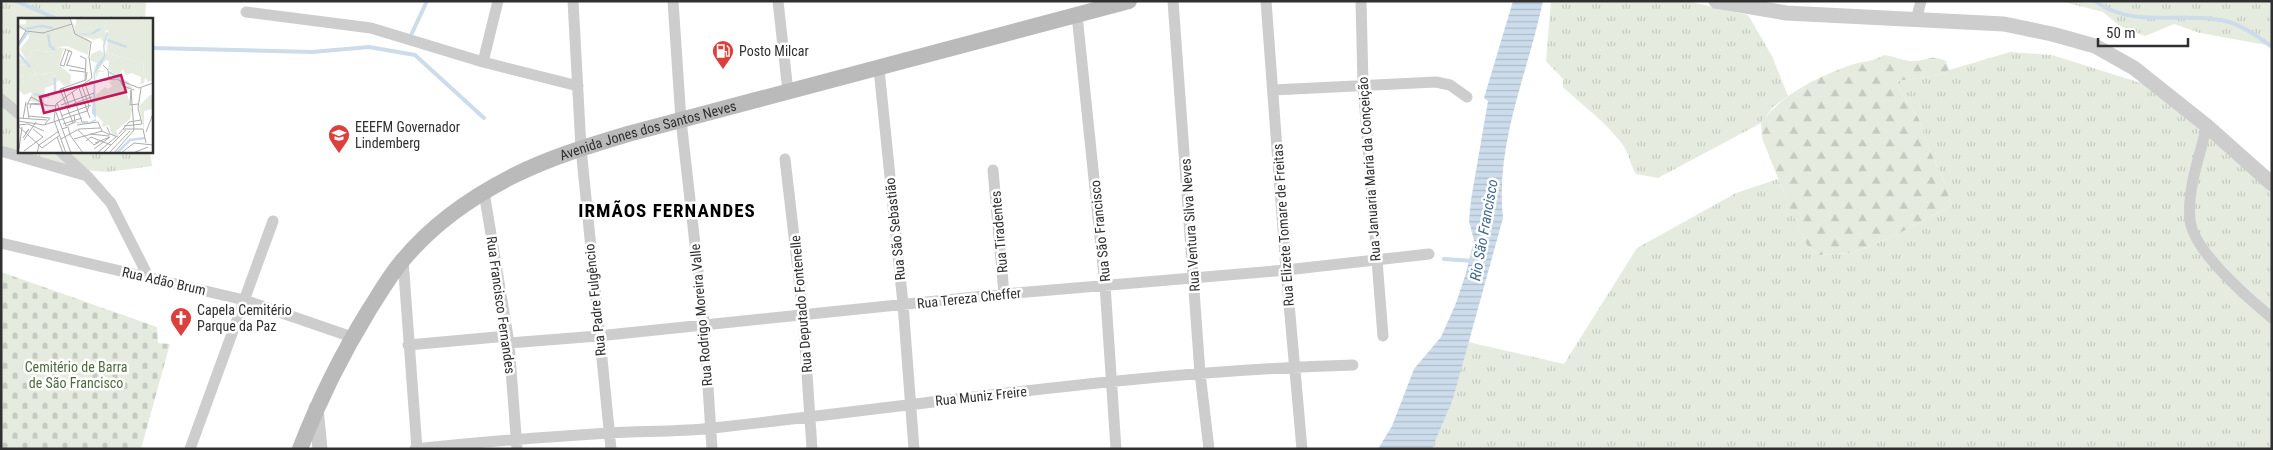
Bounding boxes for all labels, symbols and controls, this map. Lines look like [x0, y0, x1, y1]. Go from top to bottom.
scale bar [2098, 15, 2188, 47]
inset map [18, 18, 152, 152]
text: 50 m [2106, 24, 2136, 42]
fuel station icon: Posto Milcar [711, 39, 735, 70]
place label: Posto Milcar [739, 43, 809, 59]
street label: Rua Januaria Maria da Conçeição [1355, 76, 1383, 262]
street label: Avenida Jones dos Santos Neves [557, 98, 738, 163]
place label: EEEFM Governador Lindemberg [355, 119, 460, 151]
school or university icon: EEEFM Governador Lindemberg [327, 123, 351, 154]
street label: Rua Elizete Tomare de Freitas [1269, 143, 1297, 307]
street label: Rua Ventura Silva Neves [1177, 158, 1203, 292]
street label: Rua São Sebastião [882, 177, 908, 281]
water label: Rio São Francisco [1466, 178, 1502, 282]
street label: Rua São Francisco [1087, 179, 1113, 283]
street label: Rua Tiradentes [987, 190, 1011, 274]
district label: IRMÃOS FERNANDES [578, 199, 756, 222]
street label: Rua Deputado Fontenelle [787, 234, 815, 373]
street label: Rua Francisco Fernandes [483, 235, 519, 375]
street label: Rua Padre Fulgêncio [581, 243, 609, 357]
street label: Rua Rodrigo Moreira Valle [687, 243, 715, 387]
street label: Rua Adão Brum [121, 264, 207, 298]
street label: Rua Tereza Cheffer [916, 285, 1022, 311]
place label: Capela Cemitério Parque da Paz [197, 302, 292, 334]
church icon: Capela Cemitério Parque da Paz [169, 306, 193, 337]
park label: Cemitério de Barra de São Francisco [25, 359, 127, 391]
street label: Rua Muniz Freire [934, 383, 1028, 409]

